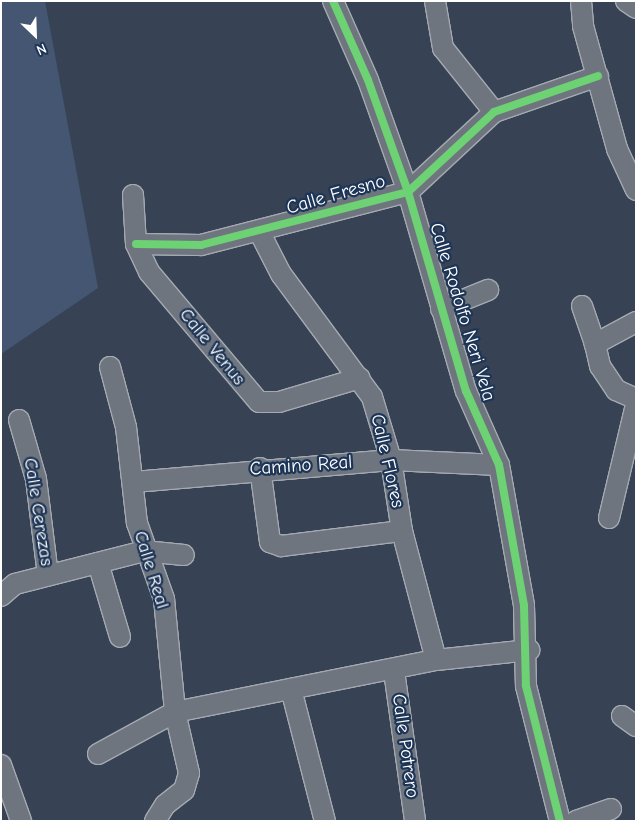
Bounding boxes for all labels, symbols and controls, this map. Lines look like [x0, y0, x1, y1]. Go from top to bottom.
north arrow [10, 10, 60, 60]
text: N [34, 40, 49, 59]
street label: Calle Fresno [284, 170, 388, 220]
street label: Calle Rodolfo Neri Vela [424, 220, 500, 404]
street label: Calle Venus [174, 304, 250, 390]
street label: Calle Flores [365, 412, 409, 510]
street label: Camino Real [249, 451, 353, 481]
street label: Calle Cerezas [18, 456, 58, 568]
street label: Calle Real [128, 528, 174, 612]
street label: Calle Potrero [386, 693, 424, 799]

